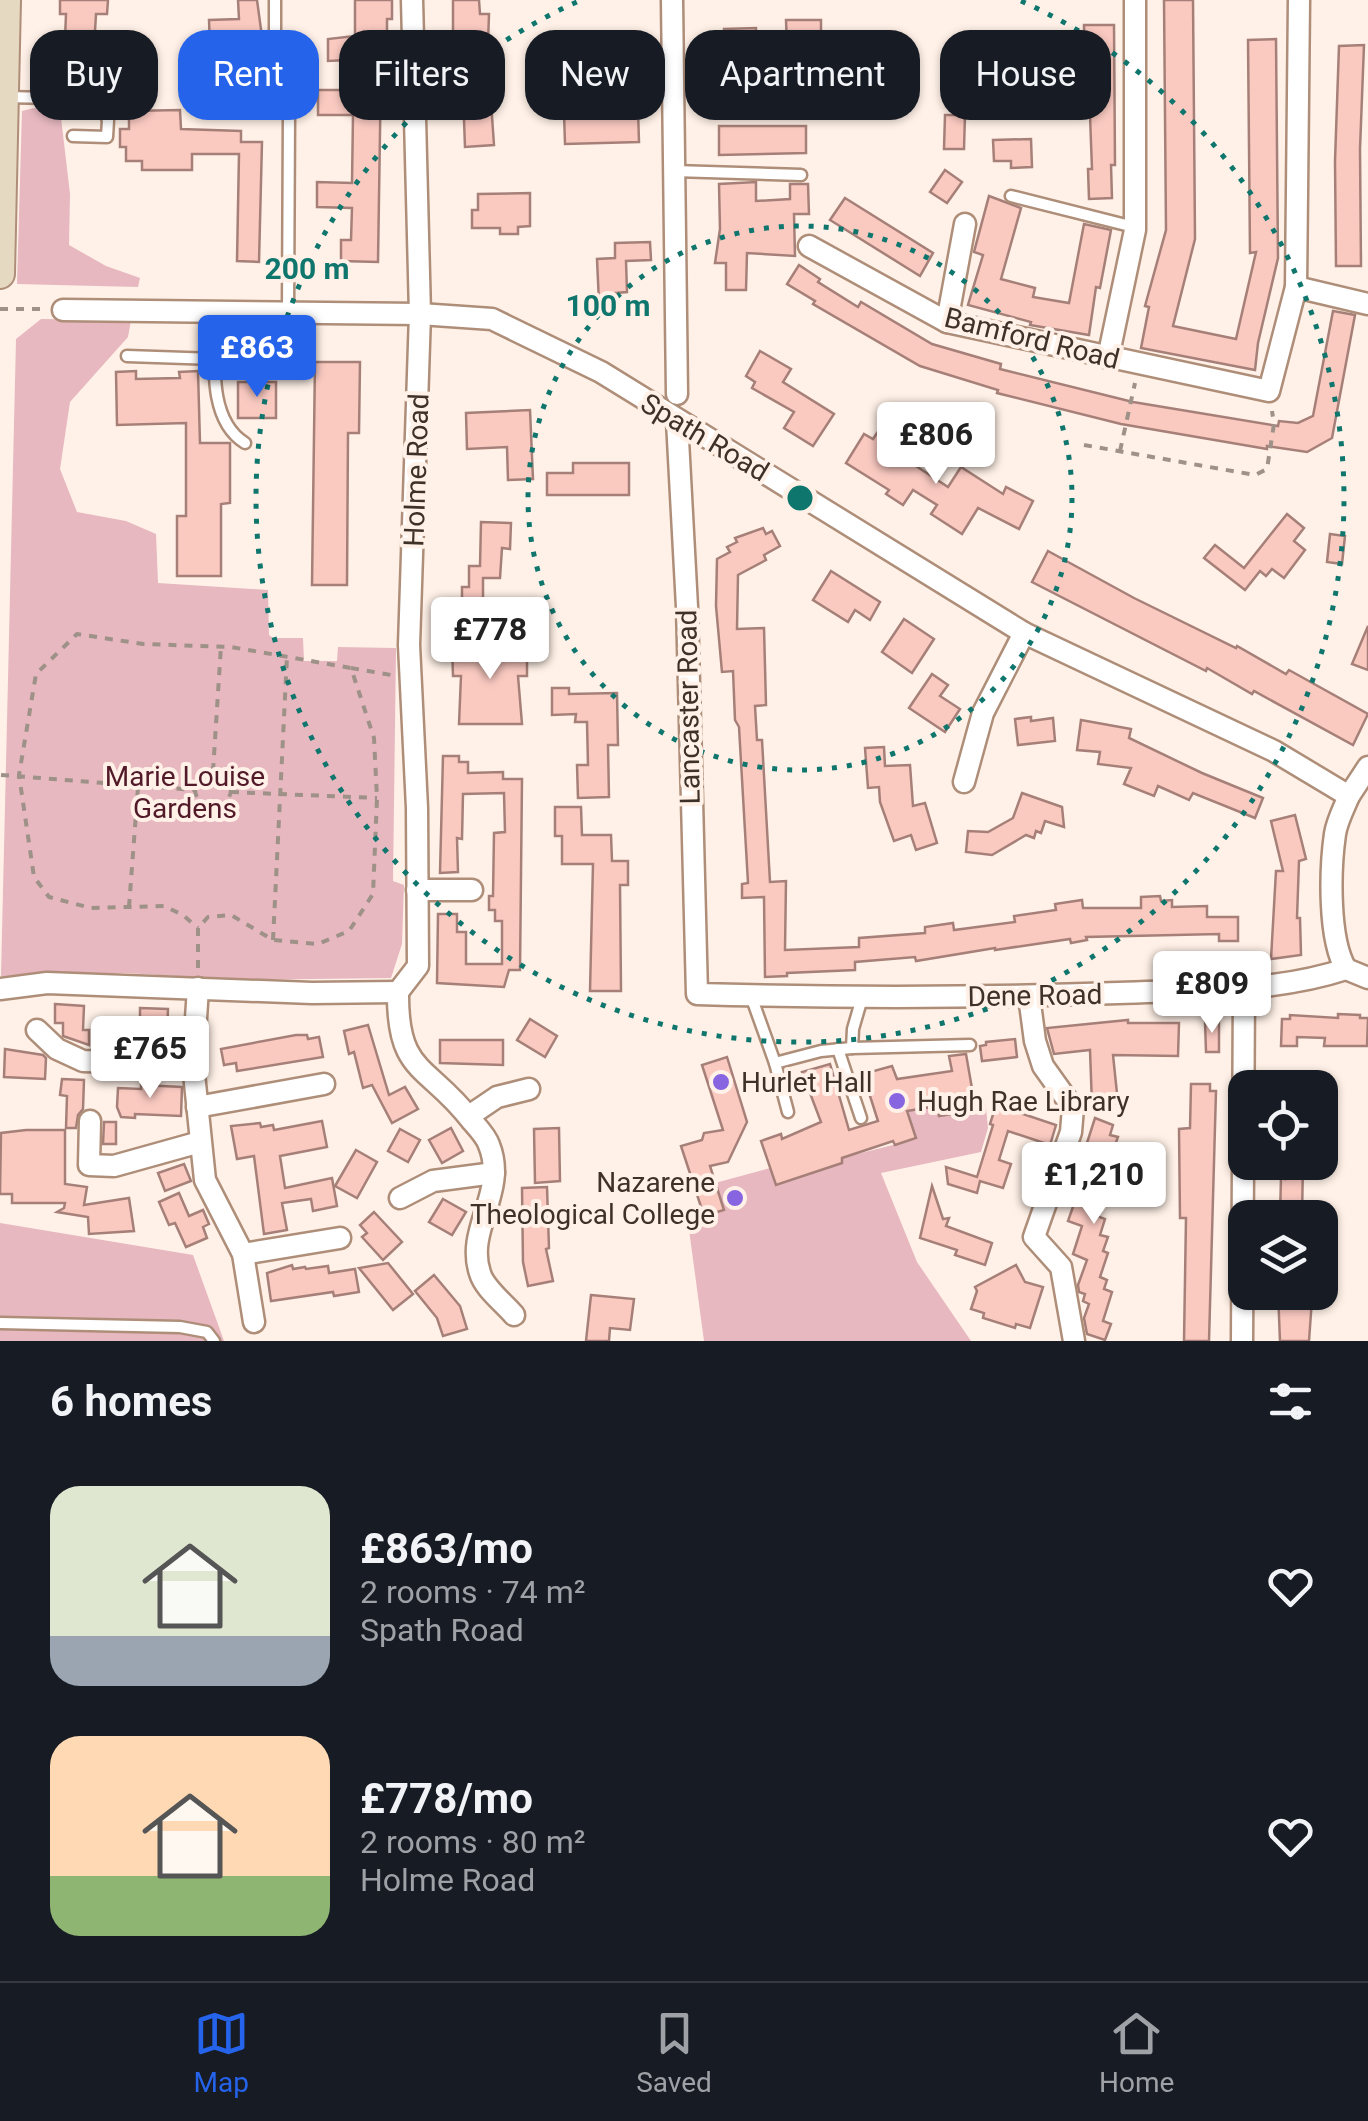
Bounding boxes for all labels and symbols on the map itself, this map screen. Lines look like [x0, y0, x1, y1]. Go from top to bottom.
text: 200 m [264, 251, 350, 286]
text: 100 m [565, 288, 651, 323]
street label: Bamford Road [941, 301, 1123, 376]
pin: £863 [198, 315, 316, 400]
street label: Spath Road [635, 386, 775, 488]
street label: Holme Road [397, 393, 436, 547]
pin: £806 [877, 402, 995, 487]
centre of rings [782, 480, 818, 516]
pin: £778 [431, 597, 549, 682]
street label: Lancaster Road [670, 609, 707, 805]
park label: Marie Louise Gardens [105, 760, 265, 825]
pin: £809 [1153, 951, 1271, 1036]
street label: Dene Road [967, 978, 1103, 1013]
pin: £765 [91, 1016, 209, 1101]
place label: Hurlet Hall [741, 1066, 872, 1099]
marker: Hurlet Hall [710, 1071, 732, 1093]
place label: Hugh Rae Library [917, 1085, 1130, 1118]
marker: Hugh Rae Library [886, 1090, 908, 1112]
pin: £1,210 [1013, 1142, 1175, 1227]
place label: Nazarene Theological College [470, 1166, 715, 1231]
marker: Nazarene Theological College [724, 1187, 746, 1209]

